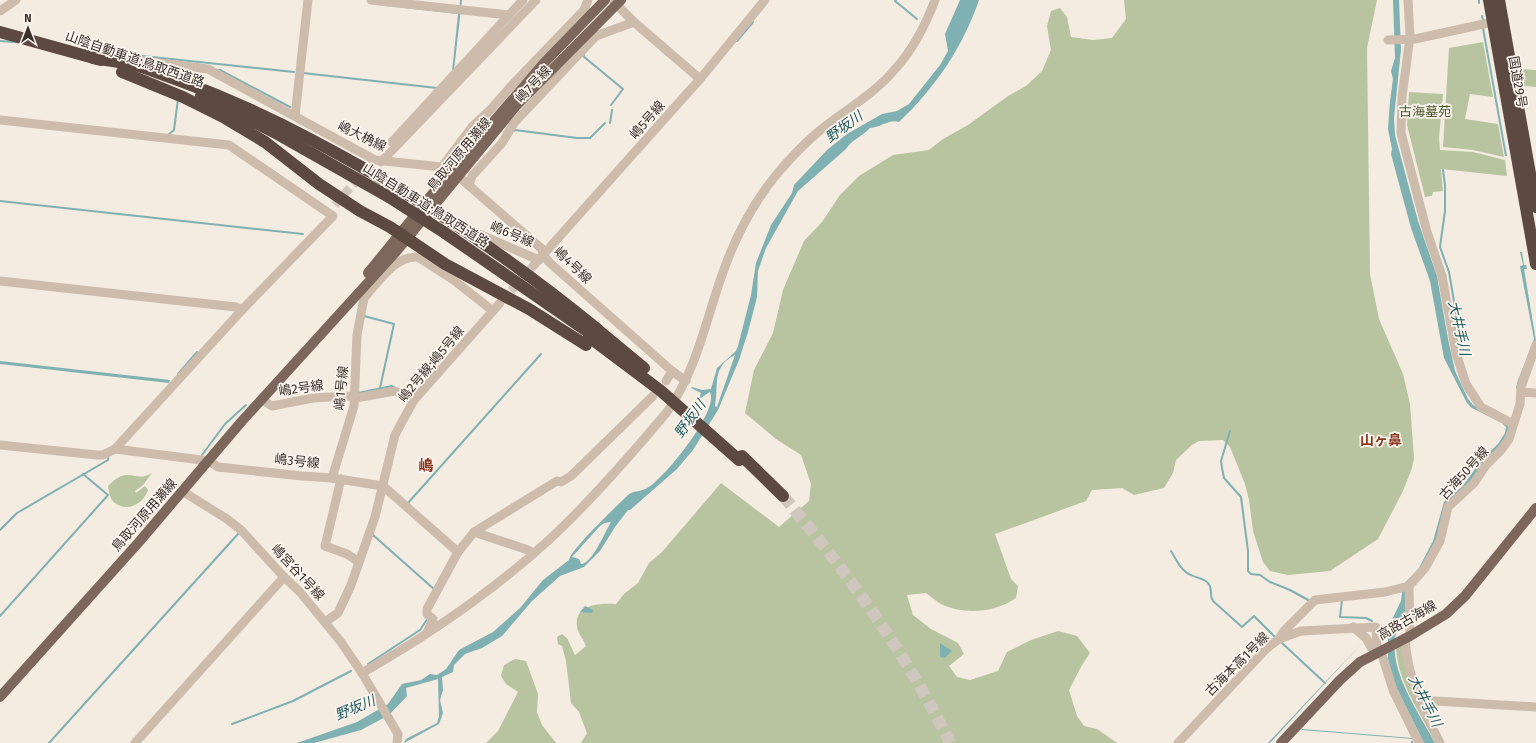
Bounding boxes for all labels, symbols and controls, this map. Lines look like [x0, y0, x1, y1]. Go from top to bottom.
north arrow [8, 8, 48, 48]
text: N [24, 12, 32, 25]
street label: 山陰自動車道;鳥取西道路 [63, 28, 207, 90]
street label: 国道29号 [1506, 55, 1530, 109]
street label: 嶋7号線 [512, 63, 554, 105]
street label: 嶋5号線 [626, 98, 668, 142]
park label: 古海墓苑 [1399, 104, 1451, 119]
water label: 野坂川 [822, 107, 868, 146]
street label: 鳥取河原用瀬線 [424, 114, 494, 194]
street label: 嶋大桷線 [335, 118, 389, 154]
street label: 山陰自動車道;鳥取西道路 [360, 160, 492, 250]
street label: 嶋6号線 [488, 218, 536, 250]
street label: 嶋4号線 [551, 244, 595, 286]
water label: 大井手川 [1444, 299, 1474, 359]
street label: 嶋2号線;嶋5号線 [395, 323, 467, 405]
street label: 嶋1号線 [331, 365, 351, 411]
street label: 嶋2号線 [277, 377, 325, 399]
water label: 野坂川 [671, 395, 710, 441]
district label: 山ヶ鼻 [1360, 432, 1402, 449]
street label: 古海50号線 [1436, 444, 1492, 502]
street label: 嶋3号線 [274, 451, 320, 471]
district label: 嶋 [418, 457, 434, 475]
street label: 鳥取河原用瀬線 [108, 476, 180, 554]
street label: 嶋宮谷1号線 [268, 541, 328, 603]
street label: 高路古海線 [1375, 597, 1439, 643]
street label: 古海本高1号線 [1202, 629, 1272, 699]
water label: 大井手川 [1405, 672, 1446, 732]
water label: 野坂川 [332, 691, 379, 724]

